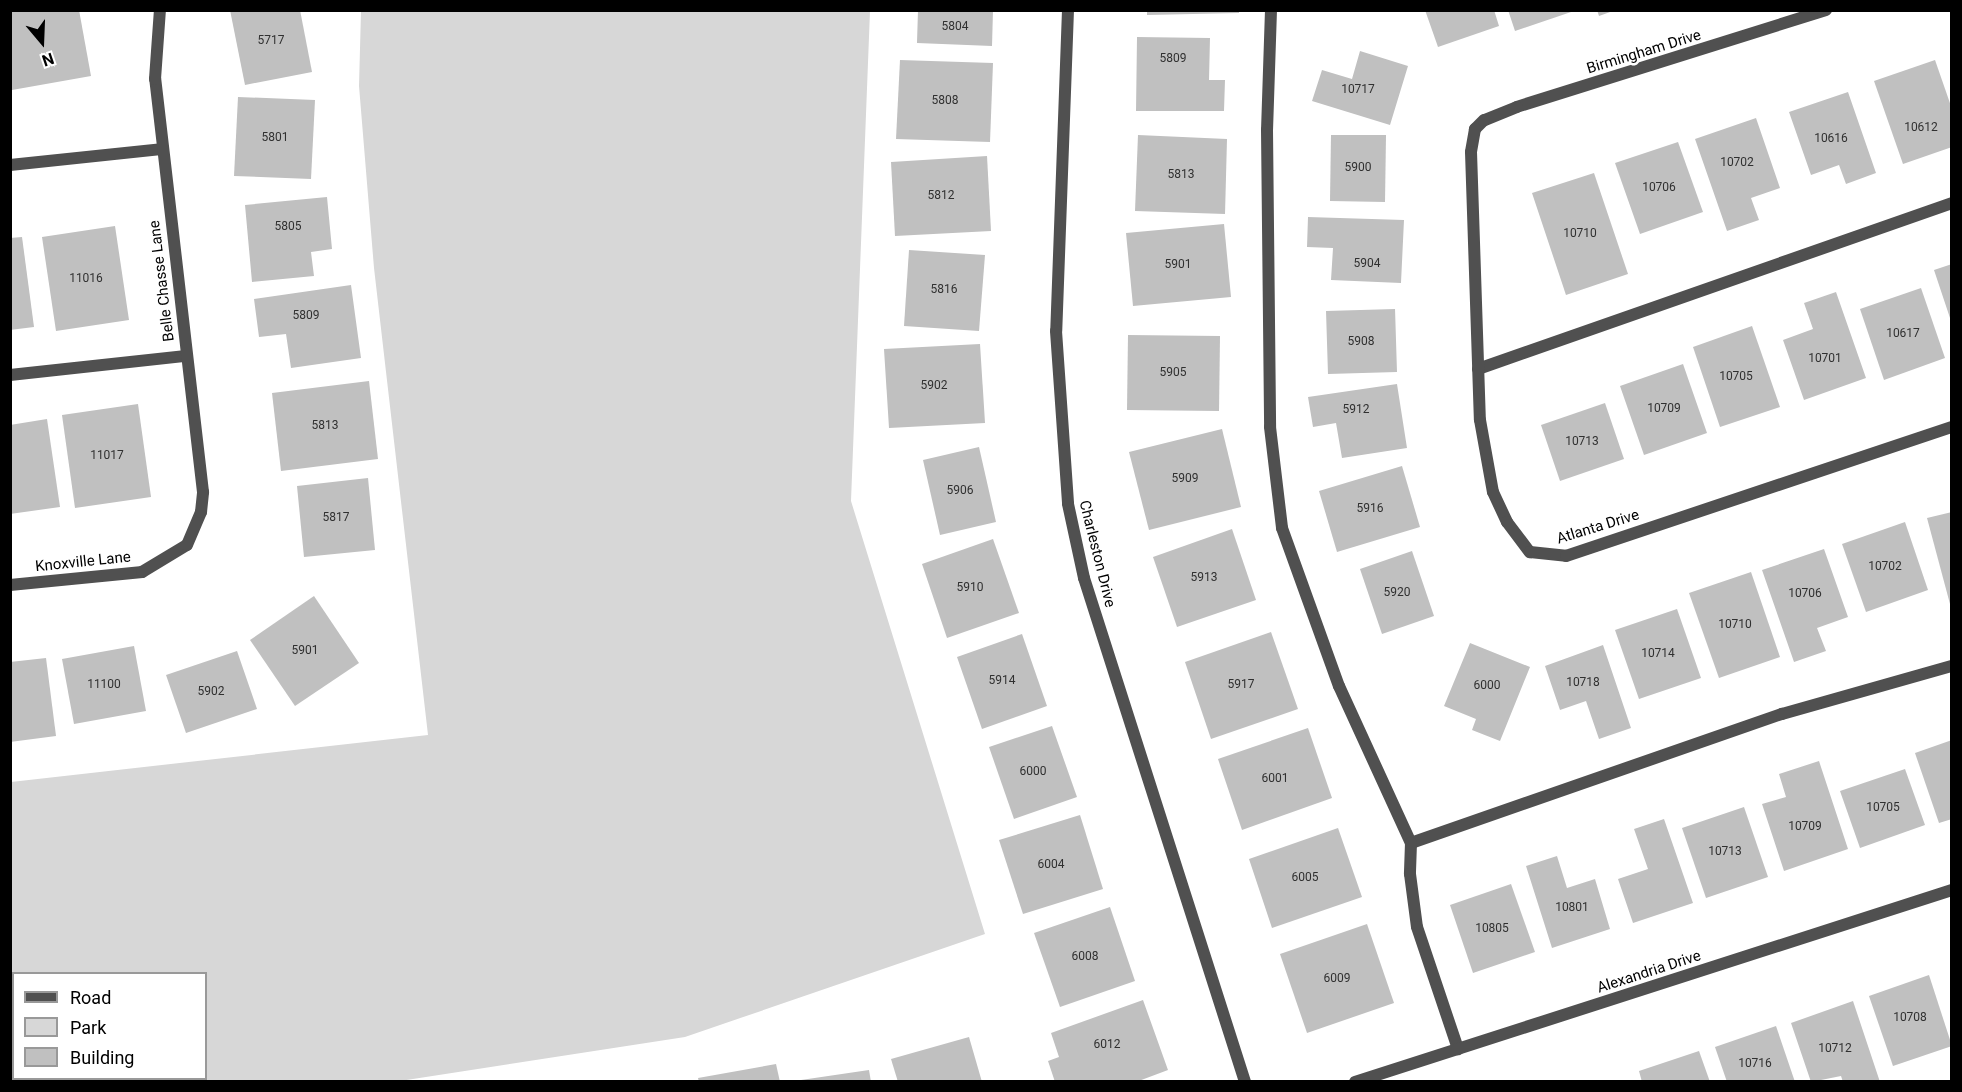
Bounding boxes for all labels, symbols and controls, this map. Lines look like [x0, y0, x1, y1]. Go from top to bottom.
north arrow [12, 12, 72, 72]
house number: 5804 [942, 20, 968, 34]
street label: Birmingham Drive [1585, 26, 1703, 78]
house number: 5717 [258, 34, 284, 48]
text: N [40, 49, 56, 70]
house number: 5809 [1160, 52, 1186, 66]
house number: 10717 [1341, 83, 1375, 97]
house number: 5808 [932, 94, 958, 108]
house number: 10612 [1904, 121, 1938, 135]
house number: 5801 [262, 131, 288, 145]
house number: 10616 [1814, 132, 1848, 146]
house number: 10702 [1720, 156, 1754, 170]
house number: 5900 [1345, 161, 1371, 175]
house number: 5813 [1168, 168, 1194, 182]
house number: 10706 [1642, 181, 1676, 195]
house number: 5812 [928, 189, 954, 203]
street label: Belle Chasse Lane [146, 219, 178, 343]
house number: 5805 [275, 220, 301, 234]
house number: 10710 [1563, 227, 1597, 241]
house number: 5904 [1354, 257, 1380, 271]
house number: 5901 [1165, 258, 1191, 272]
house number: 11016 [69, 272, 103, 286]
house number: 5816 [931, 283, 957, 297]
house number: 5809 [293, 309, 319, 323]
house number: 10617 [1886, 327, 1920, 341]
house number: 5908 [1348, 335, 1374, 349]
house number: 10701 [1808, 352, 1842, 366]
house number: 5905 [1160, 366, 1186, 380]
house number: 10705 [1719, 370, 1753, 384]
house number: 5902 [921, 379, 947, 393]
house number: 10709 [1647, 402, 1681, 416]
house number: 5912 [1343, 403, 1369, 417]
house number: 5813 [312, 419, 338, 433]
house number: 10713 [1565, 435, 1599, 449]
house number: 11017 [90, 449, 124, 463]
house number: 5909 [1172, 472, 1198, 486]
house number: 5906 [947, 484, 973, 498]
street label: Charleston Drive [1075, 499, 1119, 609]
house number: 5916 [1357, 502, 1383, 516]
street label: Atlanta Drive [1555, 506, 1641, 548]
house number: 5817 [323, 511, 349, 525]
street label: Knoxville Lane [34, 548, 132, 576]
house number: 10702 [1868, 560, 1902, 574]
house number: 5913 [1191, 571, 1217, 585]
house number: 5910 [957, 581, 983, 595]
house number: 5920 [1384, 586, 1410, 600]
house number: 10706 [1788, 587, 1822, 601]
house number: 10710 [1718, 618, 1752, 632]
house number: 5901 [292, 644, 318, 658]
house number: 10714 [1641, 647, 1675, 661]
house number: 5914 [989, 674, 1015, 688]
house number: 10718 [1566, 676, 1600, 690]
house number: 11100 [87, 678, 121, 692]
house number: 5917 [1228, 678, 1254, 692]
house number: 6000 [1474, 679, 1500, 693]
house number: 5902 [198, 685, 224, 699]
house number: 6000 [1020, 765, 1046, 779]
house number: 6001 [1262, 772, 1288, 786]
house number: 10705 [1866, 801, 1900, 815]
house number: 10709 [1788, 820, 1822, 834]
house number: 10713 [1708, 845, 1742, 859]
house number: 6004 [1038, 858, 1064, 872]
house number: 6005 [1292, 871, 1318, 885]
house number: 10801 [1555, 901, 1589, 915]
house number: 10805 [1475, 922, 1509, 936]
street label: Alexandria Drive [1595, 947, 1703, 997]
house number: 6008 [1072, 950, 1098, 964]
legend [12, 972, 207, 1080]
house number: 6009 [1324, 972, 1350, 986]
text: Road [70, 987, 111, 1008]
house number: 10708 [1893, 1011, 1927, 1025]
text: Park [70, 1017, 106, 1038]
house number: 6012 [1094, 1038, 1120, 1052]
house number: 10712 [1818, 1042, 1852, 1056]
text: Building [70, 1047, 134, 1068]
house number: 10716 [1738, 1057, 1772, 1071]

